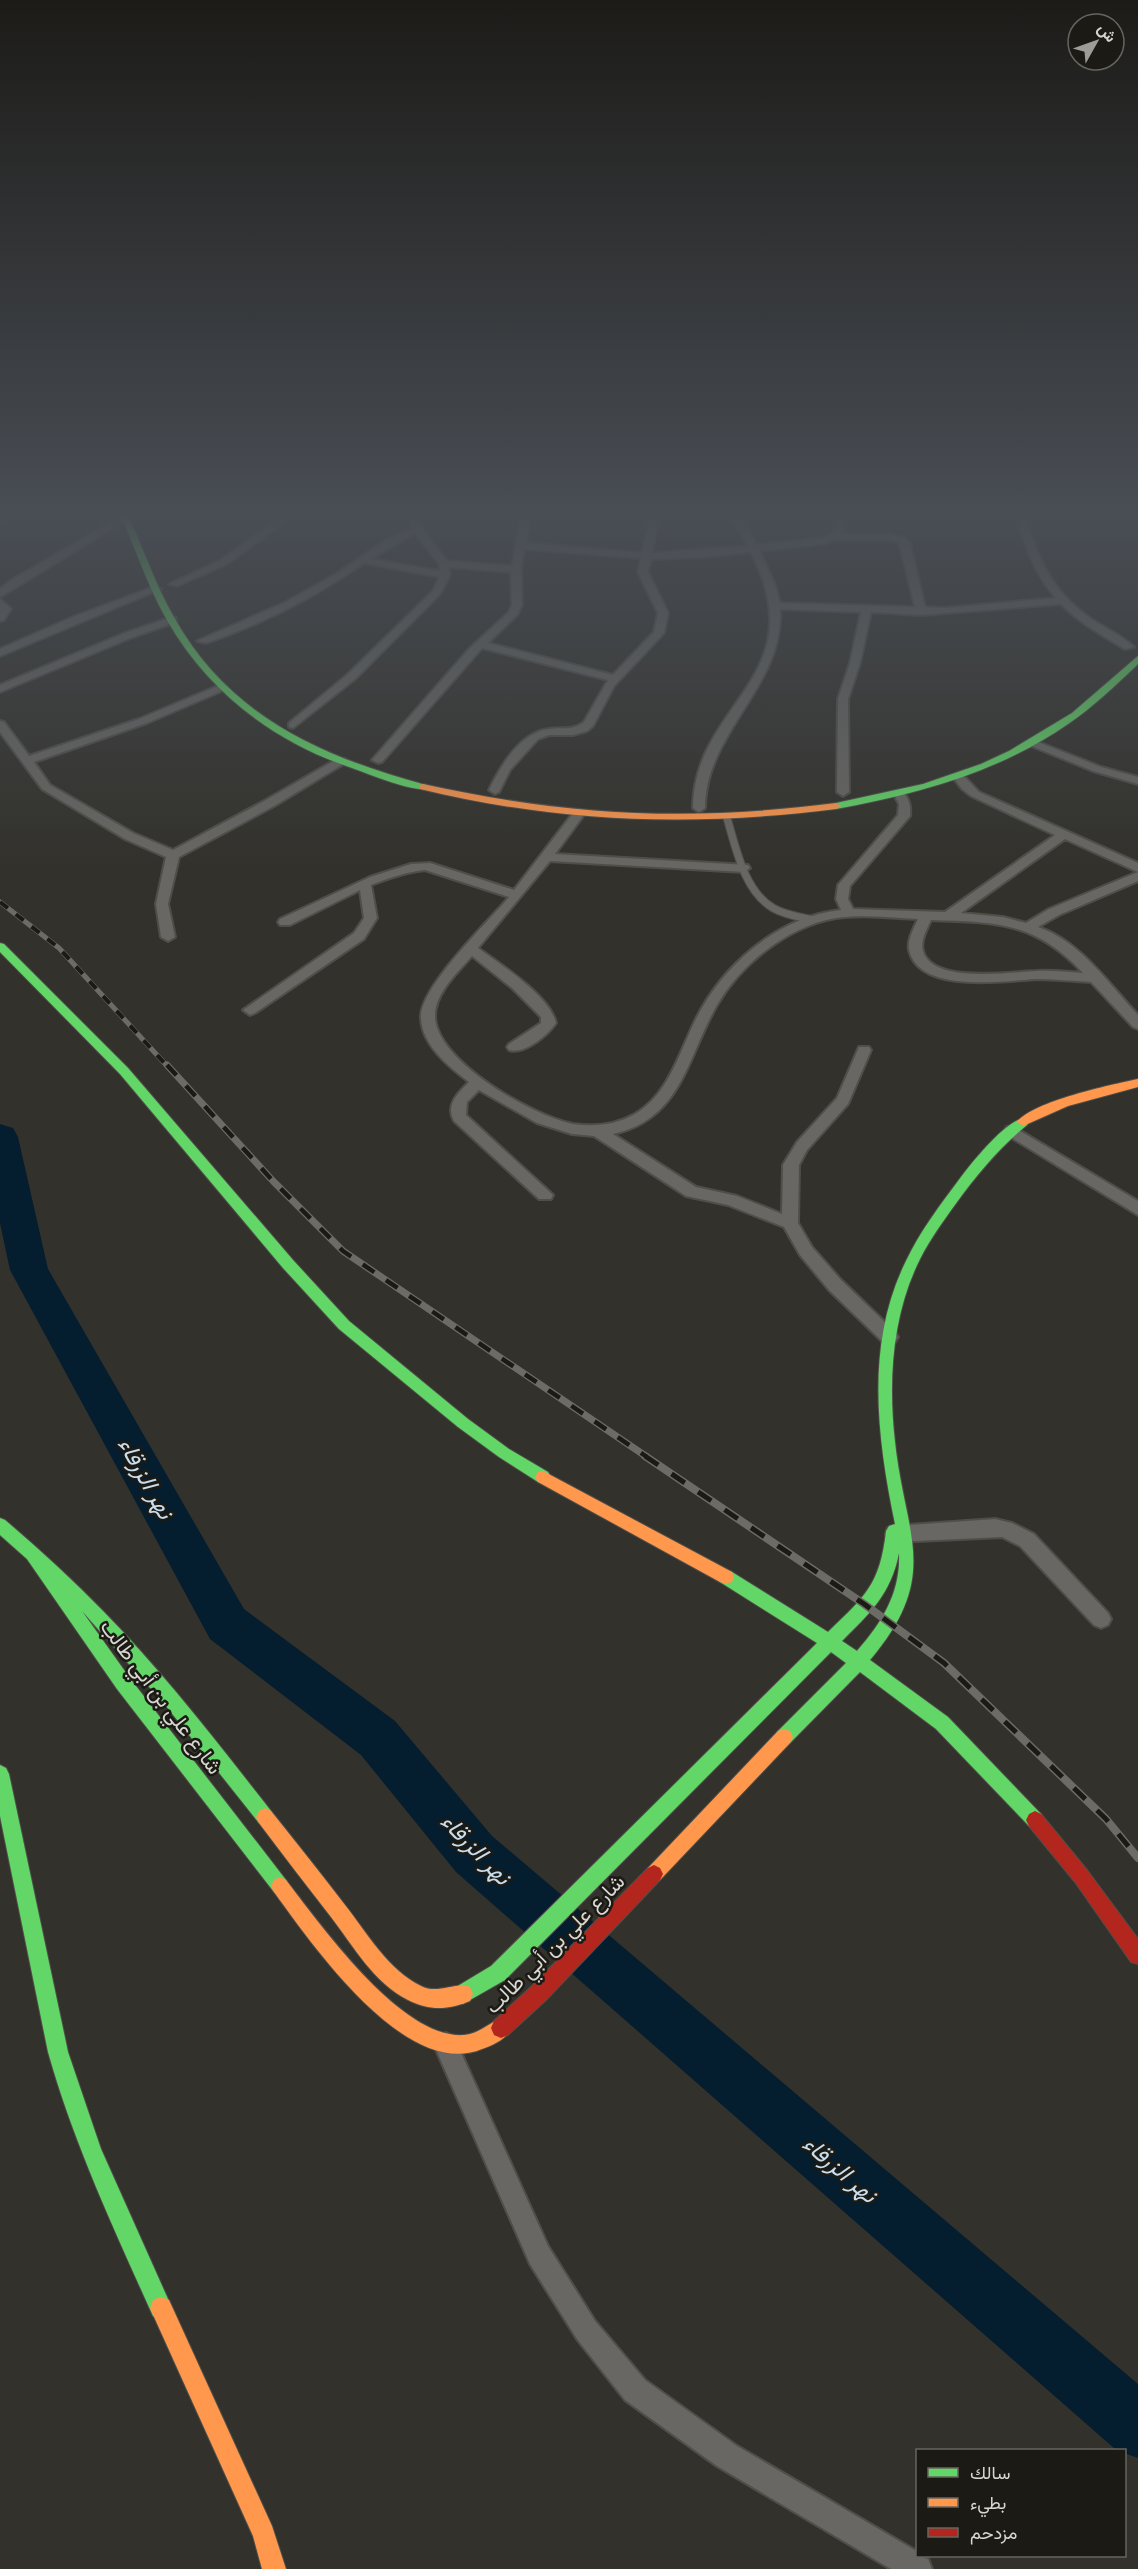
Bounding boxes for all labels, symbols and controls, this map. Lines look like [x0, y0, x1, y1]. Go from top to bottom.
north arrow [1066, 12, 1126, 72]
text: ش [1094, 19, 1121, 46]
water label: نهر الزرقاء [111, 1432, 180, 1525]
street label: شارع علي بن أبي طالب [91, 1615, 227, 1782]
water label: نهر الزرقاء [434, 1807, 518, 1892]
street label: شارع علي بن أبي طالب [480, 1869, 633, 2022]
water label: نهر الزرقاء [797, 2129, 884, 2210]
legend [916, 2449, 1126, 2557]
text: سالك [970, 2462, 1010, 2483]
text: بطيء [970, 2492, 1006, 2518]
text: مزدحم [970, 2522, 1017, 2545]

